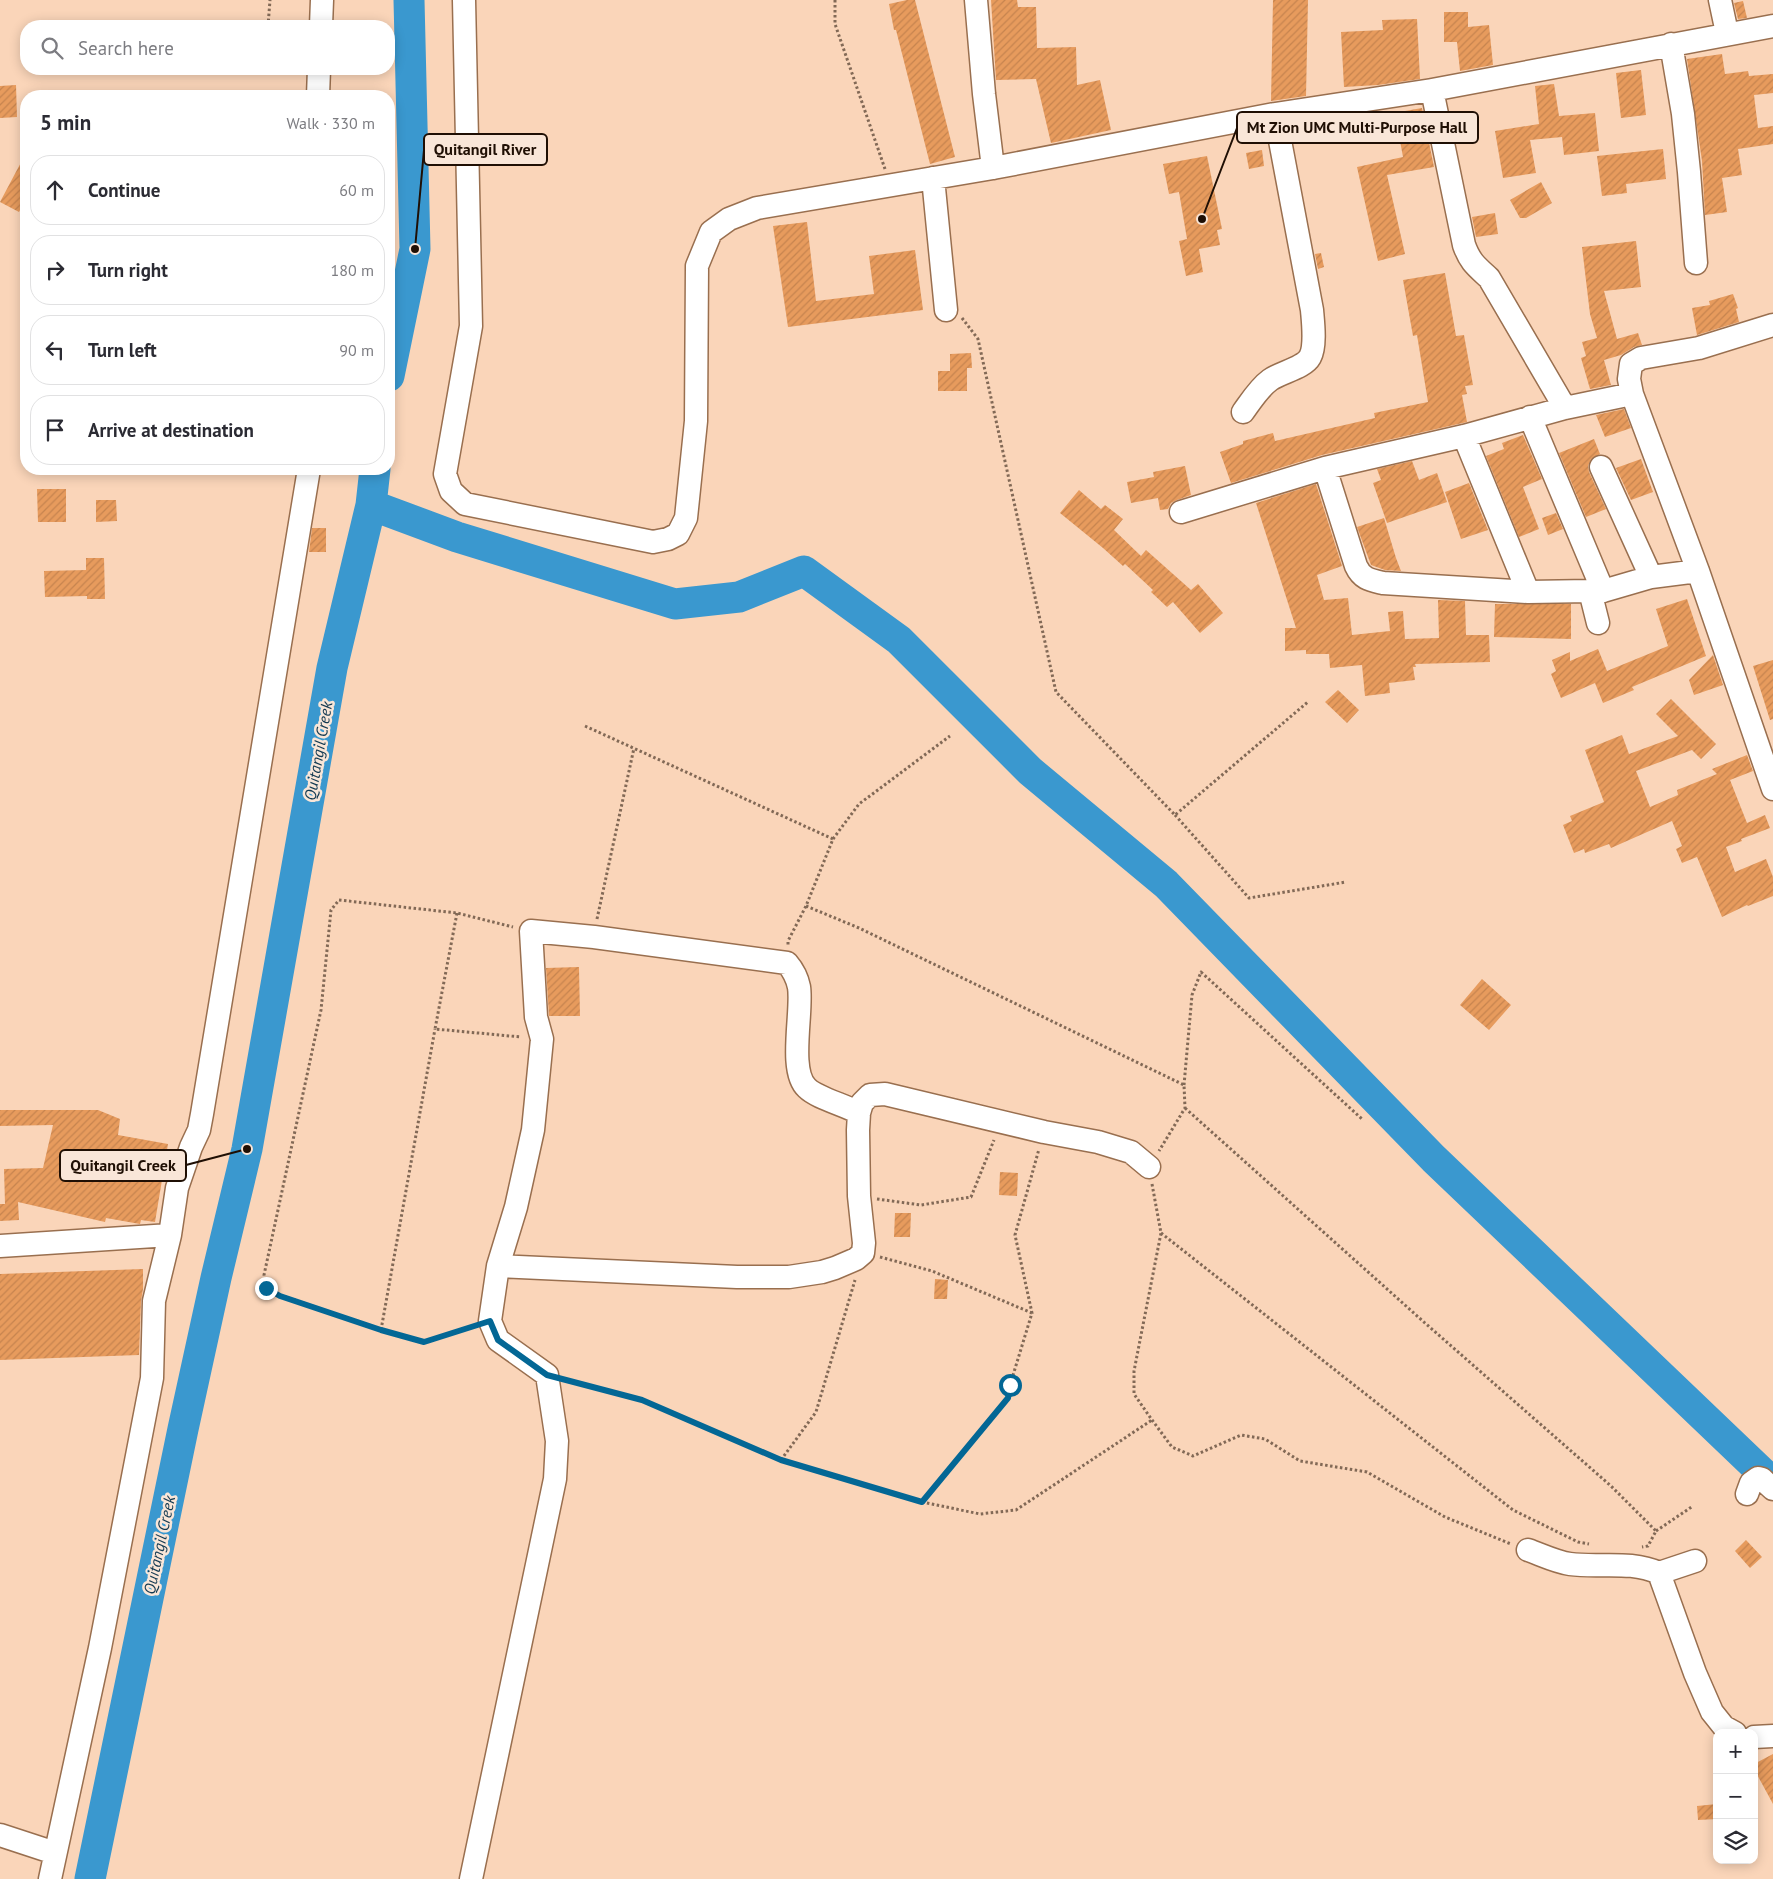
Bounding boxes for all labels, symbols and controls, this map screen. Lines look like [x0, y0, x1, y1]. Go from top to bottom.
search box [20, 20, 395, 75]
icon: search [38, 34, 66, 62]
text: Search here [78, 36, 174, 60]
text: 5 min [40, 109, 91, 136]
callout: Mt Zion UMC Multi-Purpose Hall [1237, 112, 1478, 143]
text: Walk · 330 m [286, 113, 375, 133]
text: Mt Zion UMC Multi-Purpose Hall [1247, 117, 1467, 137]
callout: Quitangil River [424, 134, 547, 165]
text: Quitangil River [434, 139, 537, 159]
icon: ahead [41, 176, 69, 204]
text: Continue [88, 178, 160, 202]
text: 60 m [339, 180, 374, 200]
icon: right [41, 256, 69, 284]
text: Turn right [88, 258, 168, 282]
text: 180 m [331, 260, 374, 280]
icon: left [41, 336, 69, 364]
text: Turn left [88, 338, 157, 362]
text: 90 m [339, 340, 374, 360]
icon: arrive [41, 416, 69, 444]
text: Arrive at destination [88, 418, 254, 442]
water label: Quitangil Creek [299, 699, 337, 802]
callout: Quitangil Creek [60, 1150, 186, 1181]
text: Quitangil Creek [70, 1155, 176, 1175]
route end [255, 1277, 278, 1300]
route start [999, 1374, 1022, 1397]
water label: Quitangil Creek [139, 1493, 179, 1596]
map controls [1713, 1729, 1758, 1864]
button: + [1713, 1729, 1758, 1774]
button: − [1713, 1774, 1758, 1819]
button: layers [1713, 1819, 1758, 1864]

